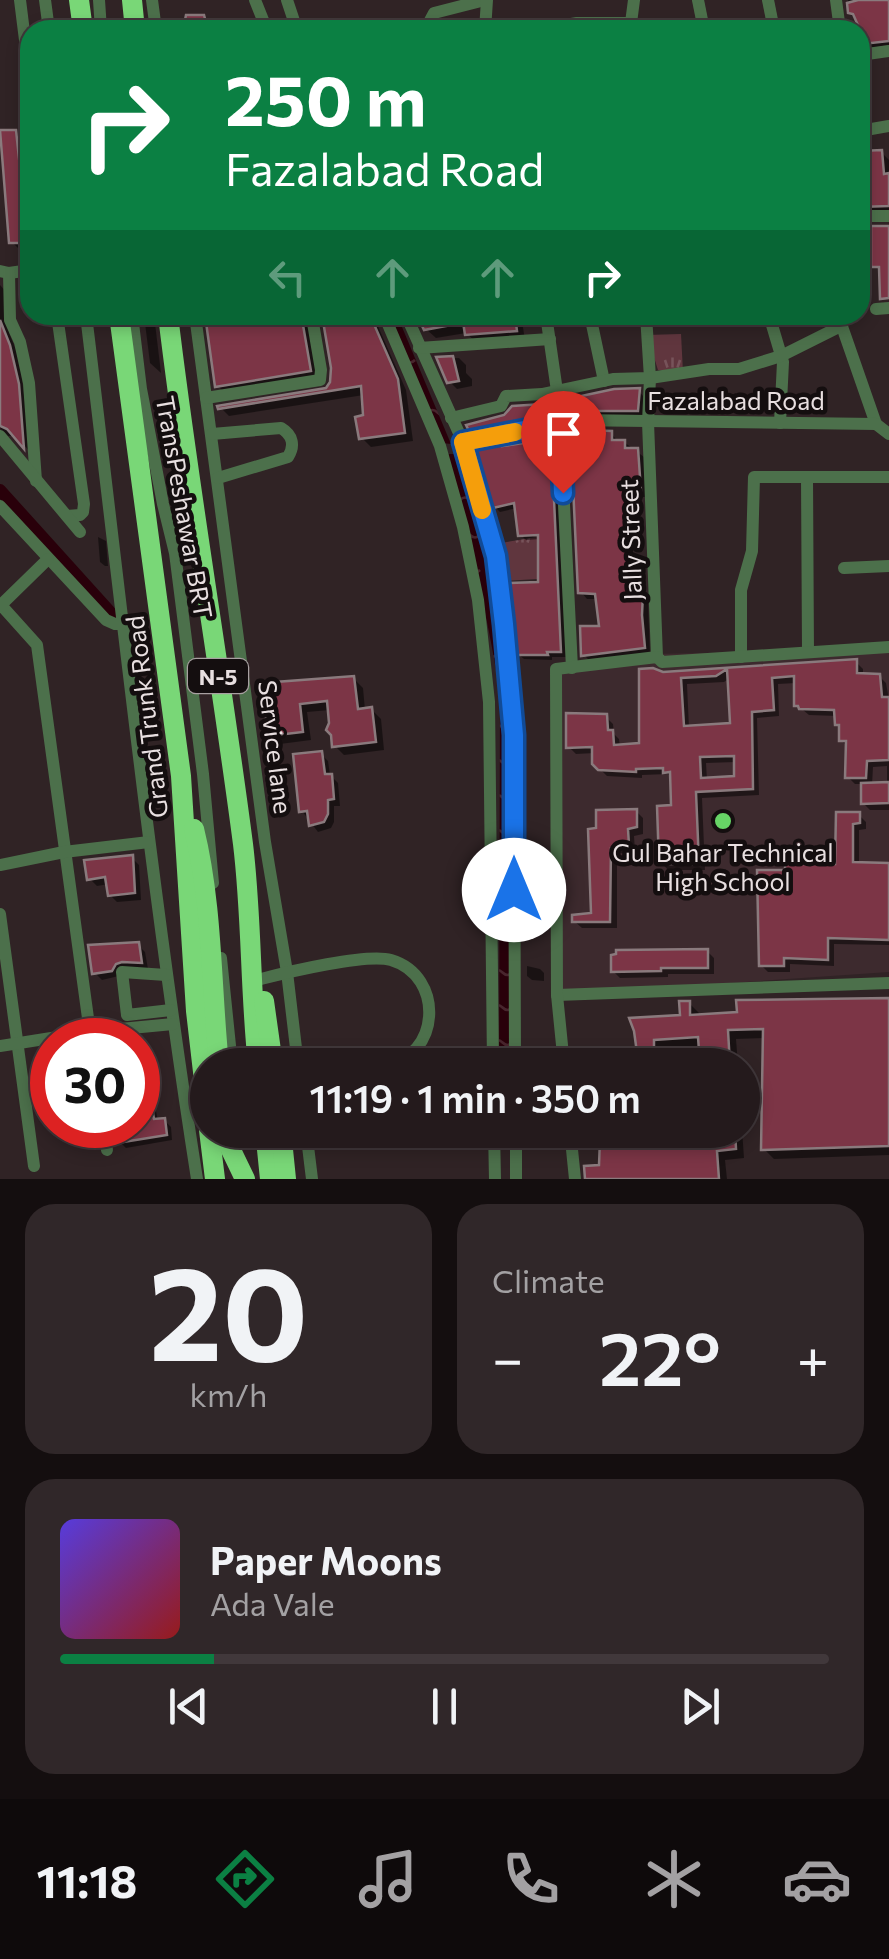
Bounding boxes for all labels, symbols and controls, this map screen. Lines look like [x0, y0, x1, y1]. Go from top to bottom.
text: 250 m [225, 55, 427, 140]
icon: right [60, 60, 190, 190]
text: Fazalabad Road [225, 140, 544, 195]
icon: left [260, 250, 315, 305]
icon: ahead [365, 250, 420, 305]
icon: ahead [470, 250, 525, 305]
icon: right [575, 250, 630, 305]
street label: Fazalabad Road [647, 385, 825, 415]
pin [521, 391, 606, 494]
street label: TransPeshawar BRT [151, 393, 219, 621]
icon: arrive [536, 406, 591, 461]
street label: Jally Street [613, 479, 647, 601]
street label: Grand Trunk Road [119, 614, 173, 820]
road number: N-5 [188, 659, 248, 693]
street label: Service lane [253, 678, 299, 816]
marker: Gul Bahar Technical High School [712, 810, 734, 832]
place label: Gul Bahar Technical High School [612, 837, 834, 896]
position arrow [462, 838, 566, 942]
speed limit sign: 30 [30, 1018, 160, 1148]
text: 11:19 · 1 min · 350 m [309, 1074, 641, 1121]
text: 20 [149, 1229, 308, 1388]
text: Climate [492, 1260, 605, 1300]
text: 22° [599, 1310, 721, 1401]
text: − [492, 1323, 523, 1390]
text: + [797, 1323, 829, 1390]
text: km/h [190, 1374, 267, 1414]
text: Paper Moons [210, 1536, 442, 1583]
text: Ada Vale [210, 1583, 335, 1623]
icon: previous [161, 1679, 216, 1734]
icon: pause [417, 1679, 472, 1734]
icon: next [673, 1679, 728, 1734]
icon: directions [210, 1844, 280, 1914]
icon: music [353, 1844, 423, 1914]
icon: phone [496, 1844, 566, 1914]
icon: climate [639, 1844, 709, 1914]
icon: car [782, 1844, 852, 1914]
text: 11:18 [37, 1852, 137, 1907]

